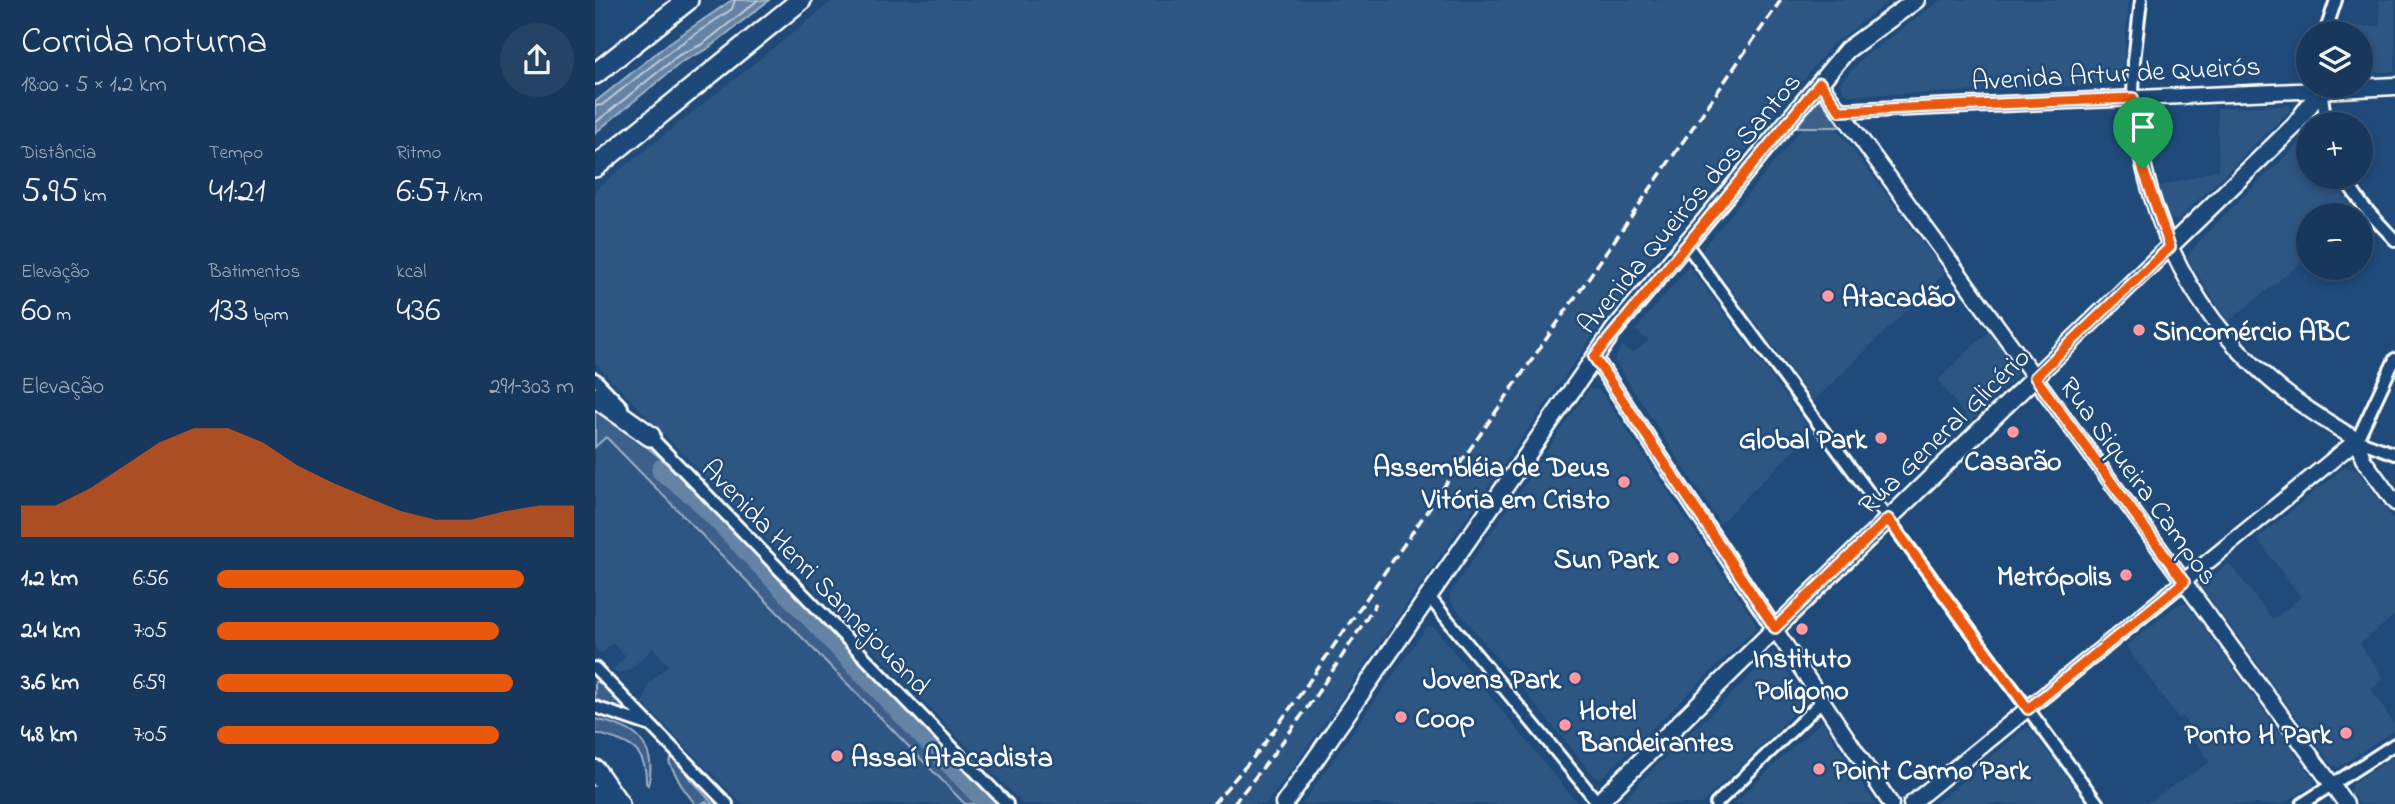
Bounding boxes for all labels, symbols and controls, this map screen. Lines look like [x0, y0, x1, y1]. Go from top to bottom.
text: Corrida noturna [21, 15, 267, 71]
map controls [2296, 21, 2373, 280]
button: layers [2296, 21, 2373, 98]
button: share [500, 23, 574, 97]
street label: Avenida Artur de Queirós [1971, 47, 2262, 104]
street label: Avenida Queirós dos Santos [1569, 64, 1813, 344]
text: 18:00 · 5 × 1.2 km [21, 69, 167, 102]
pin [2113, 97, 2173, 169]
icon: arrive [2124, 108, 2162, 146]
button: + [2296, 112, 2373, 189]
text: Distância [21, 140, 96, 167]
text: Tempo [209, 140, 263, 167]
text: Ritmo [396, 140, 441, 167]
text: 5.95 [21, 167, 79, 218]
text: 41:21 [209, 167, 266, 218]
text: 6:57 [396, 167, 449, 218]
text: km [79, 183, 107, 210]
text: /km [449, 183, 483, 210]
button: − [2296, 203, 2373, 280]
text: Elevação [21, 259, 90, 286]
text: Batimentos [209, 259, 300, 286]
text: kcal [396, 259, 427, 286]
place label: Atacadão [1842, 279, 1956, 320]
text: 60 [21, 286, 52, 337]
text: 133 [209, 286, 249, 337]
text: 436 [396, 286, 441, 337]
marker: Atacadão [1820, 288, 1836, 304]
text: m [52, 302, 71, 329]
text: bpm [249, 302, 289, 329]
place label: Sincomércio ABC [2153, 313, 2350, 354]
marker: Sincomércio ABC [2131, 322, 2147, 338]
street label: Rua General Glicério [1850, 339, 2041, 526]
street label: Rua Siqueira Campos [2047, 369, 2227, 595]
text: Elevação [21, 371, 104, 404]
text: 291–303 m [489, 371, 574, 404]
place label: Global Park [1739, 421, 1868, 462]
marker: Casarão [2005, 424, 2021, 440]
marker: Global Park [1873, 430, 1889, 446]
place label: Casarão [1964, 443, 2062, 484]
place label: Assembléia de Deus Vitória em Cristo [1373, 449, 1610, 522]
street label: Avenida Henri Sannejouand [690, 451, 939, 706]
marker: Assembléia de Deus Vitória em Cristo [1616, 474, 1632, 490]
place label: Sun Park [1554, 541, 1660, 582]
marker: Sun Park [1665, 550, 1681, 566]
place label: Metrópolis [1997, 558, 2112, 599]
text: 1.2 km [21, 563, 78, 596]
text: 6:56 [133, 563, 168, 596]
marker: Metrópolis [2118, 567, 2134, 583]
text: 2.4 km [21, 615, 80, 648]
text: 7:05 [133, 615, 168, 648]
marker: Instituto Polígono [1794, 621, 1810, 637]
place label: Instituto Polígono [1753, 640, 1851, 714]
place label: Jovens Park [1423, 661, 1562, 702]
text: 3.6 km [21, 667, 79, 700]
text: 6:59 [133, 667, 165, 700]
marker: Jovens Park [1567, 670, 1583, 686]
place label: Hotel Bandeirantes [1577, 692, 1734, 765]
place label: Coop [1415, 700, 1475, 741]
marker: Coop [1393, 709, 1409, 725]
place label: Ponto H Park [2184, 716, 2333, 757]
marker: Hotel Bandeirantes [1557, 717, 1573, 733]
text: 4.8 km [21, 719, 77, 752]
text: 7:05 [133, 719, 168, 752]
marker: Ponto H Park [2338, 725, 2354, 741]
place label: Assaí Atacadista [851, 739, 1053, 780]
marker: Assaí Atacadista [829, 748, 845, 764]
place label: Point Carmo Park [1833, 752, 2031, 793]
marker: Point Carmo Park [1811, 761, 1827, 777]

